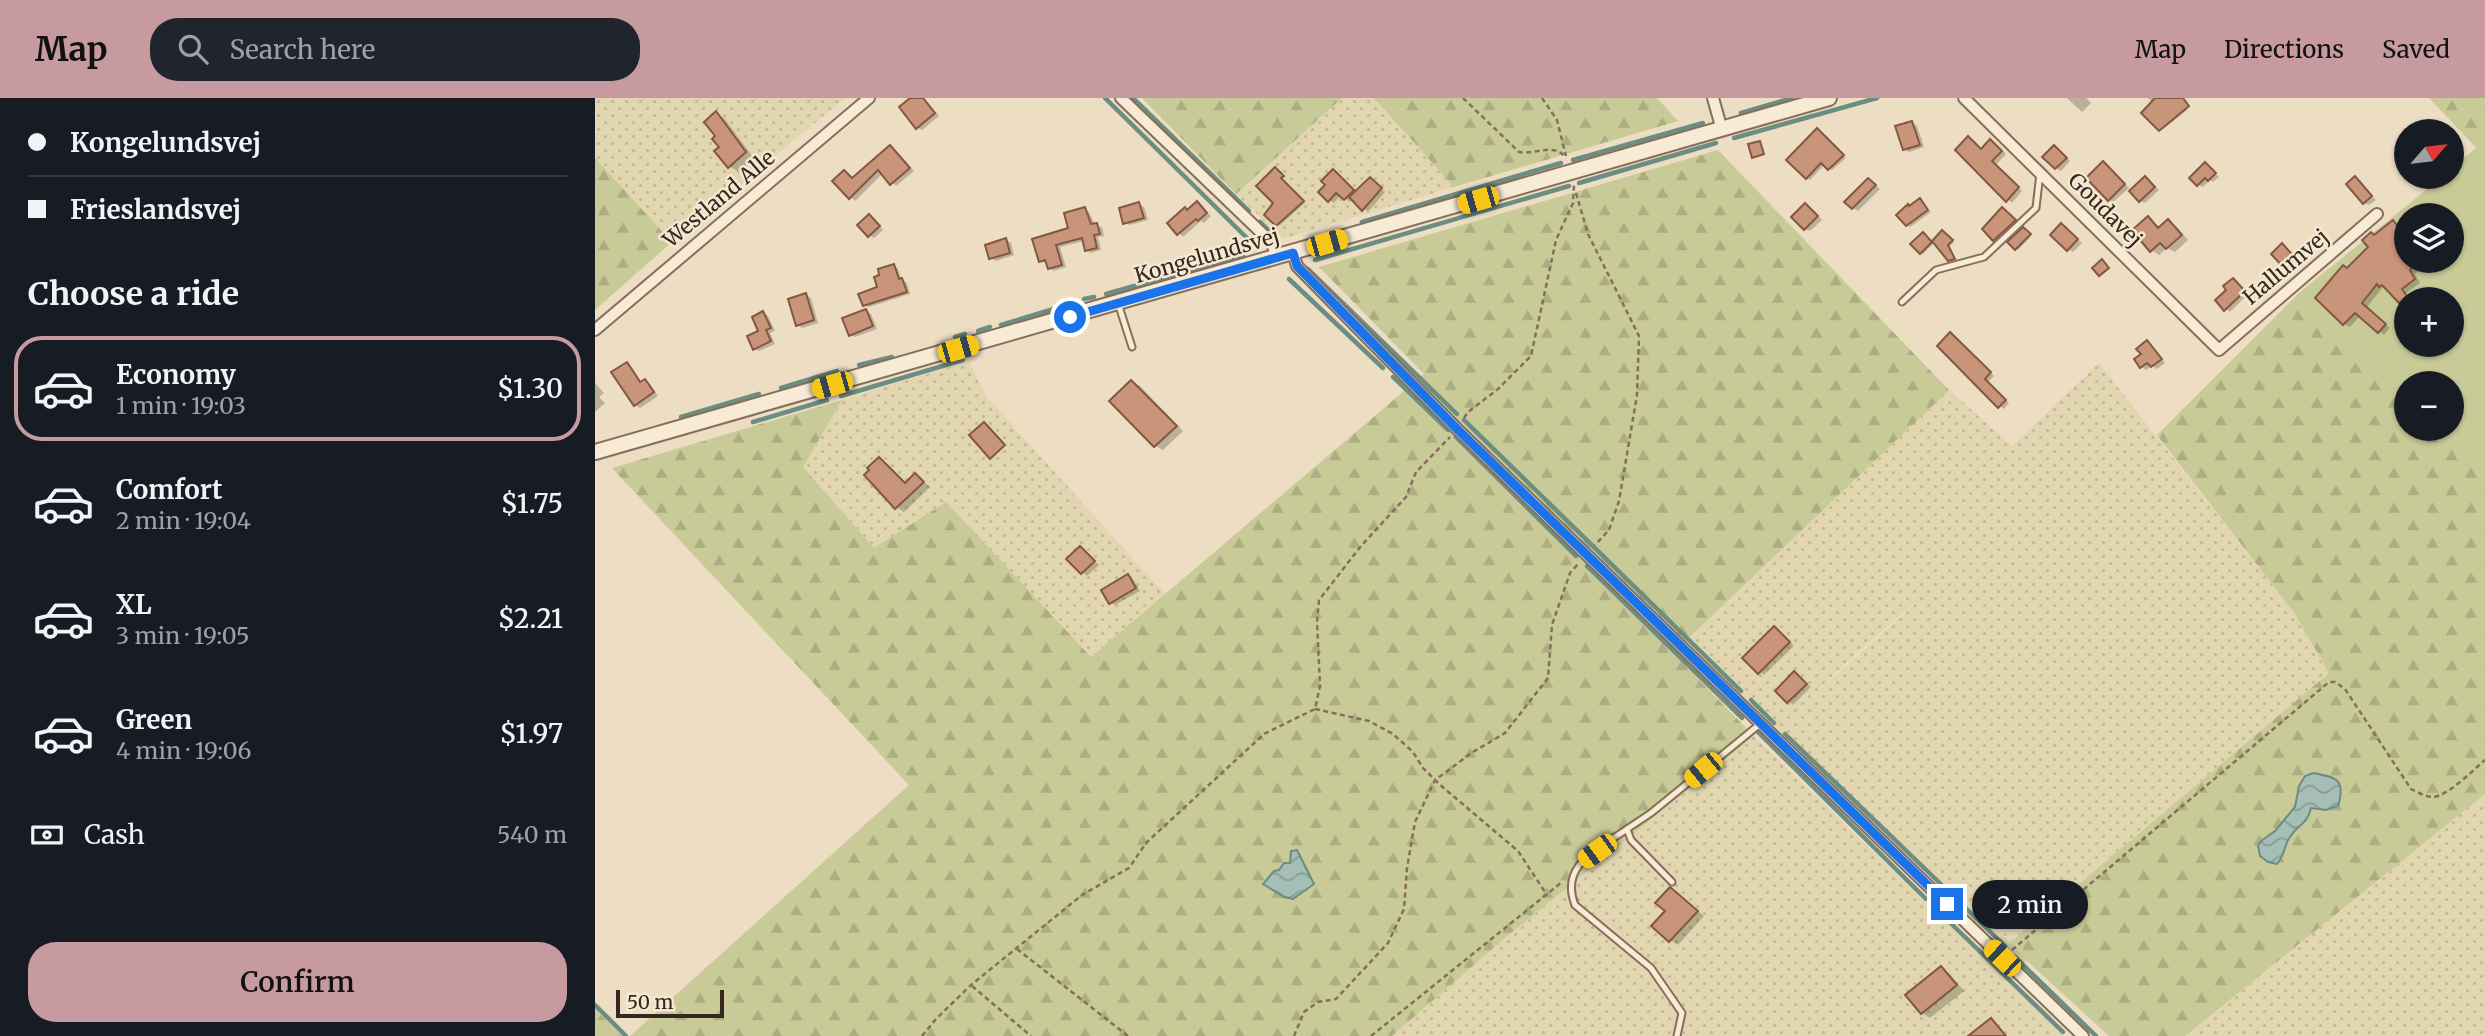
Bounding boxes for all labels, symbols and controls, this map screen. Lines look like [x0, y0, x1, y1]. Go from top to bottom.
search box [150, 18, 640, 81]
text: Map [35, 29, 108, 70]
icon: search [174, 30, 212, 68]
text: Search here [230, 33, 375, 66]
text: Map [2135, 34, 2186, 65]
text: Directions [2224, 34, 2344, 65]
text: Saved [2382, 34, 2450, 65]
north arrow [2394, 119, 2464, 189]
map controls [2394, 119, 2464, 441]
text: Kongelundsvej [70, 126, 261, 159]
street label: Westland Alle [656, 144, 780, 254]
street label: Goudavej [2063, 167, 2148, 252]
car [1455, 184, 1502, 216]
text: Frieslandsvej [70, 193, 241, 226]
button: layers [2394, 203, 2464, 273]
street label: Kongelundsvej [1131, 222, 1282, 289]
street label: Hallumvej [2237, 223, 2334, 310]
car [1304, 227, 1351, 259]
text: Choose a ride [28, 274, 239, 314]
button: + [2394, 287, 2464, 357]
route start [1054, 301, 1086, 333]
car [935, 333, 982, 365]
icon: car [32, 357, 95, 420]
text: Economy [116, 358, 236, 391]
car [809, 369, 856, 401]
button: − [2394, 371, 2464, 441]
text: $1.30 [497, 372, 563, 405]
text: 1 min · 19:03 [116, 391, 246, 420]
icon: car [32, 472, 95, 535]
text: Comfort [116, 473, 222, 506]
text: $1.75 [501, 487, 563, 520]
text: 2 min · 19:04 [116, 506, 251, 535]
icon: car [32, 587, 95, 650]
text: XL [116, 588, 152, 621]
text: $2.21 [498, 602, 563, 635]
text: 3 min · 19:05 [116, 621, 249, 650]
icon: car [32, 702, 95, 765]
text: Green [116, 703, 192, 736]
text: $1.97 [500, 717, 563, 750]
text: 4 min · 19:06 [116, 736, 251, 765]
car [1681, 749, 1726, 791]
icon: cash [28, 816, 66, 854]
text: Cash [84, 818, 145, 851]
text: 540 m [497, 820, 567, 849]
car [1574, 830, 1621, 872]
callout: 2 min [1971, 880, 2087, 928]
route end [1931, 888, 1963, 920]
text: 2 min [1998, 890, 2062, 919]
car [1980, 936, 2025, 980]
button: Confirm [28, 942, 567, 1022]
scale bar [616, 987, 725, 1019]
text: 50 m [627, 990, 673, 1014]

